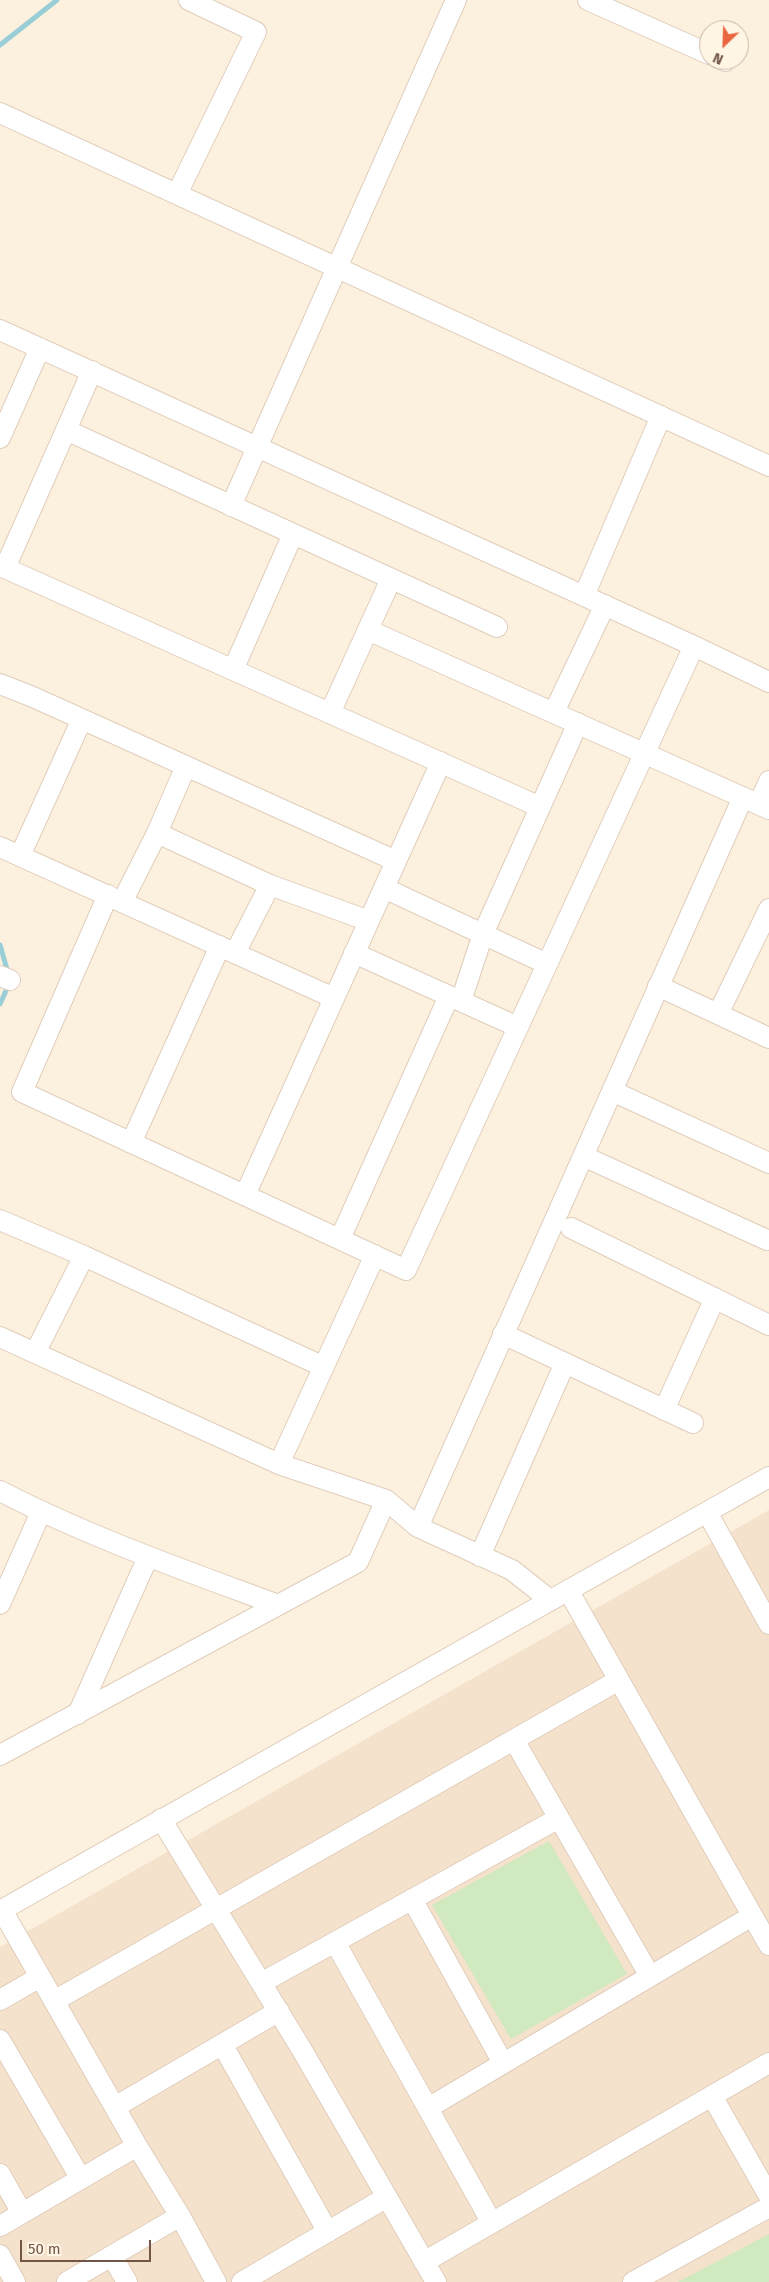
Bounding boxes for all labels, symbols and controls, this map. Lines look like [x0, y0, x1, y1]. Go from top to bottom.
north arrow [699, 20, 749, 70]
text: N [710, 49, 726, 68]
scale bar [22, 2230, 154, 2262]
text: 50 m [28, 2240, 61, 2258]

